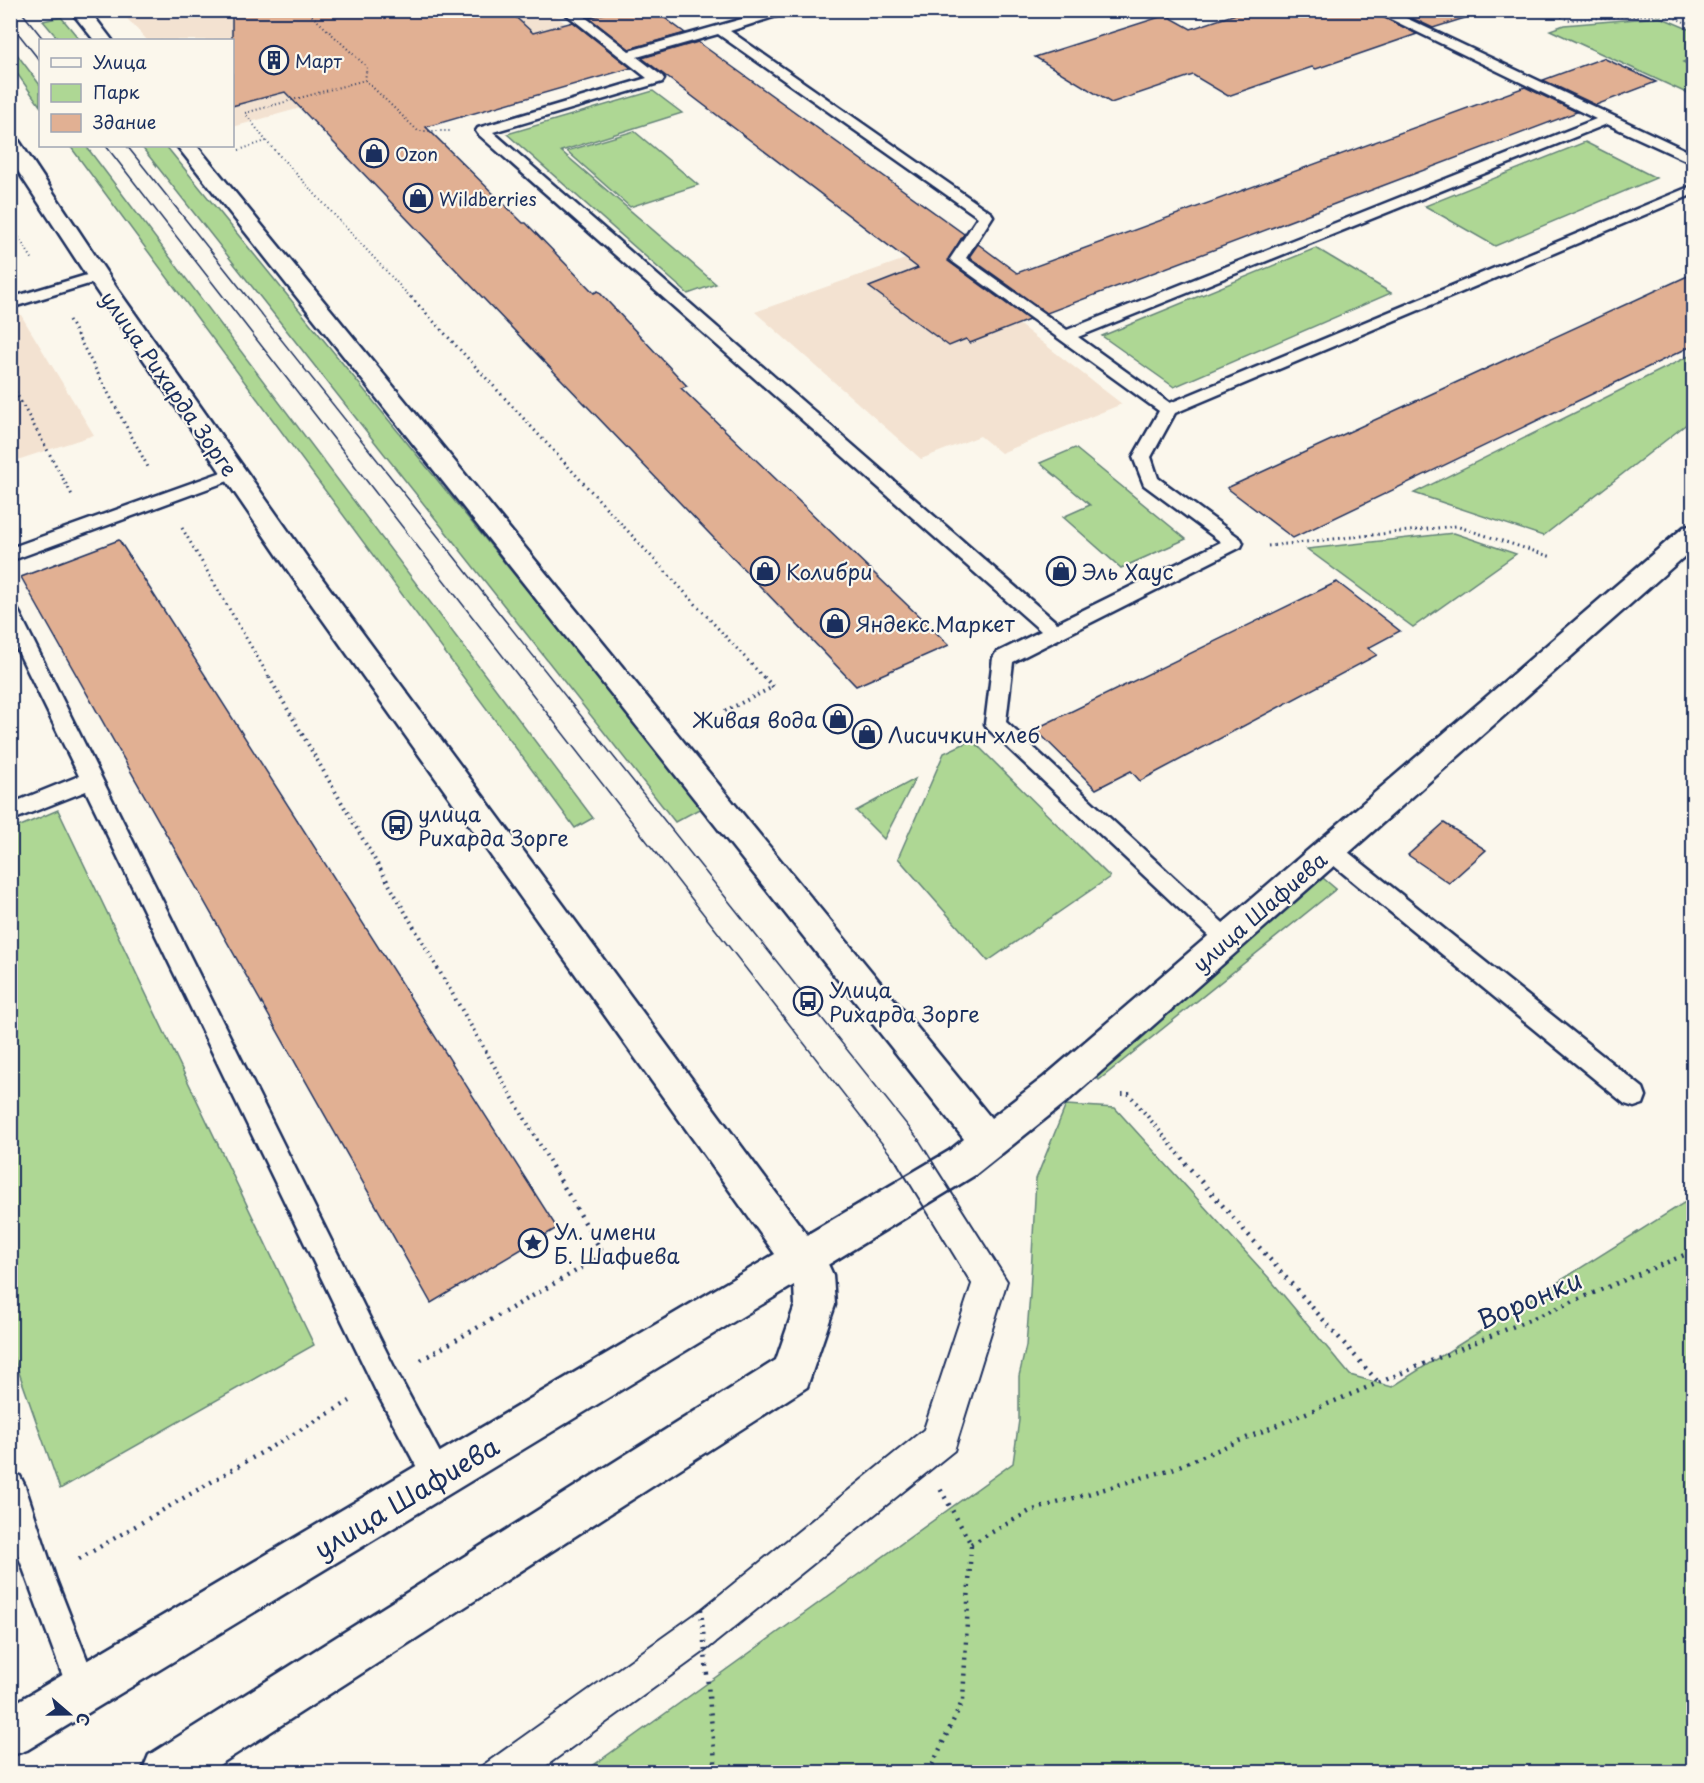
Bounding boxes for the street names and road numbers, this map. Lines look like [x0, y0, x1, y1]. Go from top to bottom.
street label: улица Рихарда Зорге [94, 284, 246, 482]
street label: улица Шафиева [1185, 843, 1333, 979]
street label: Воронки [1470, 1259, 1588, 1339]
street label: улица Шафиева [306, 1426, 507, 1568]

